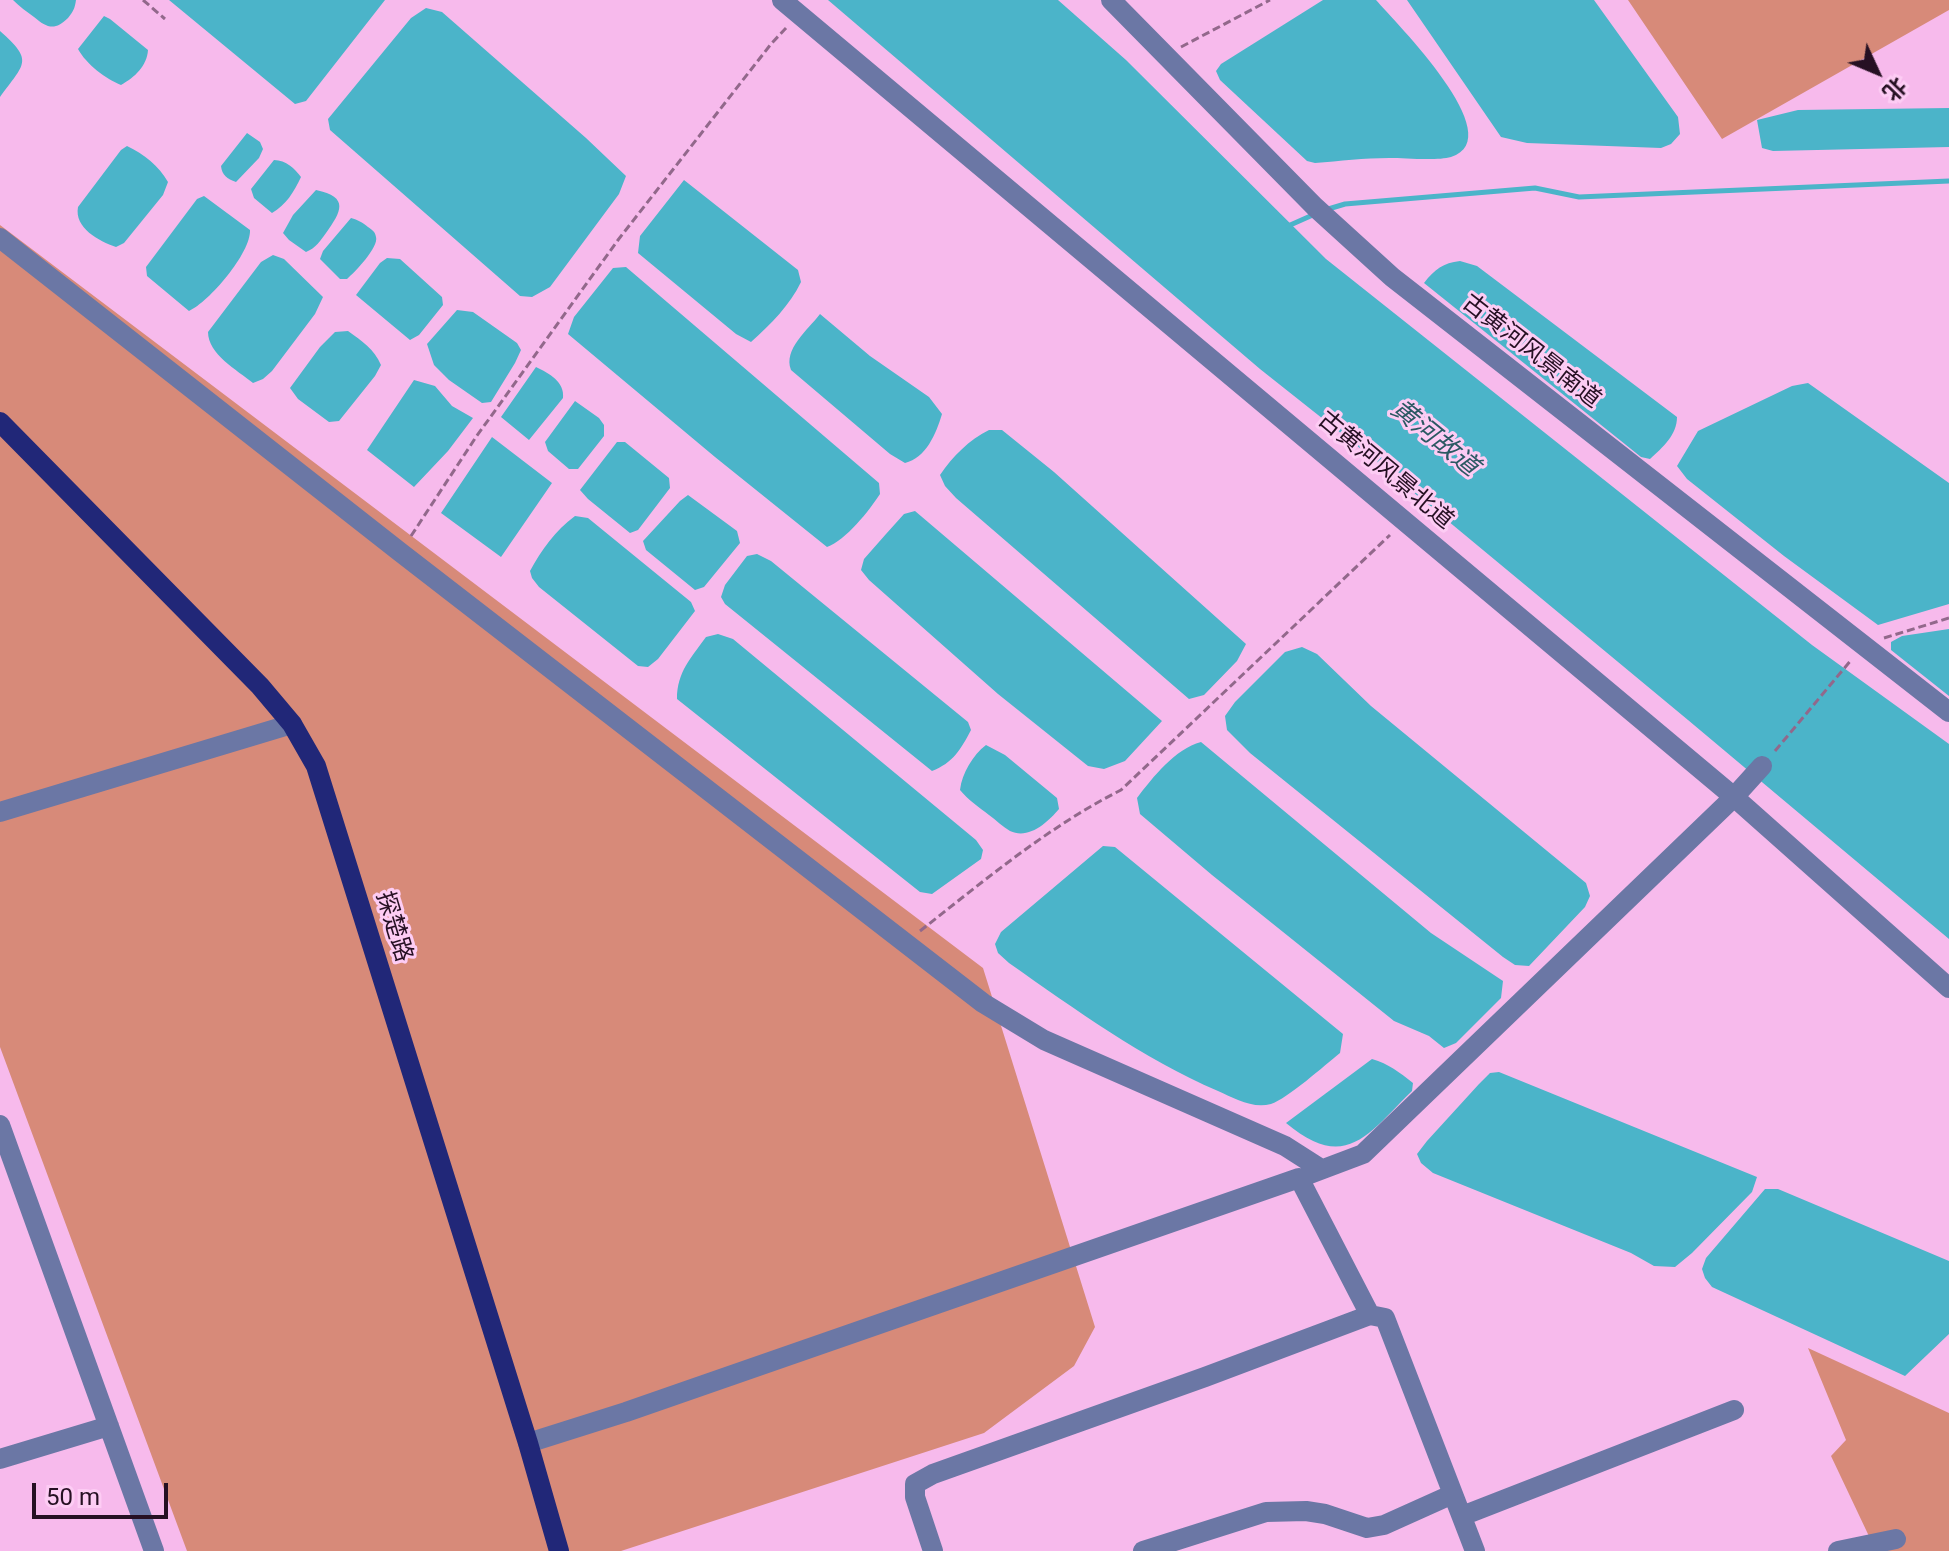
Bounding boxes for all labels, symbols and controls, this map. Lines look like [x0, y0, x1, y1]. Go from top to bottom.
north arrow [1837, 32, 1917, 112]
text: 北 [1878, 72, 1911, 106]
street label: 古黄河风景南道 [1456, 289, 1606, 415]
water label: 黄河故道 [1384, 394, 1484, 484]
street label: 古黄河风景北道 [1311, 406, 1459, 536]
street label: 探楚路 [369, 888, 417, 966]
scale bar [36, 1467, 172, 1517]
text: 50 m [46, 1483, 100, 1511]

